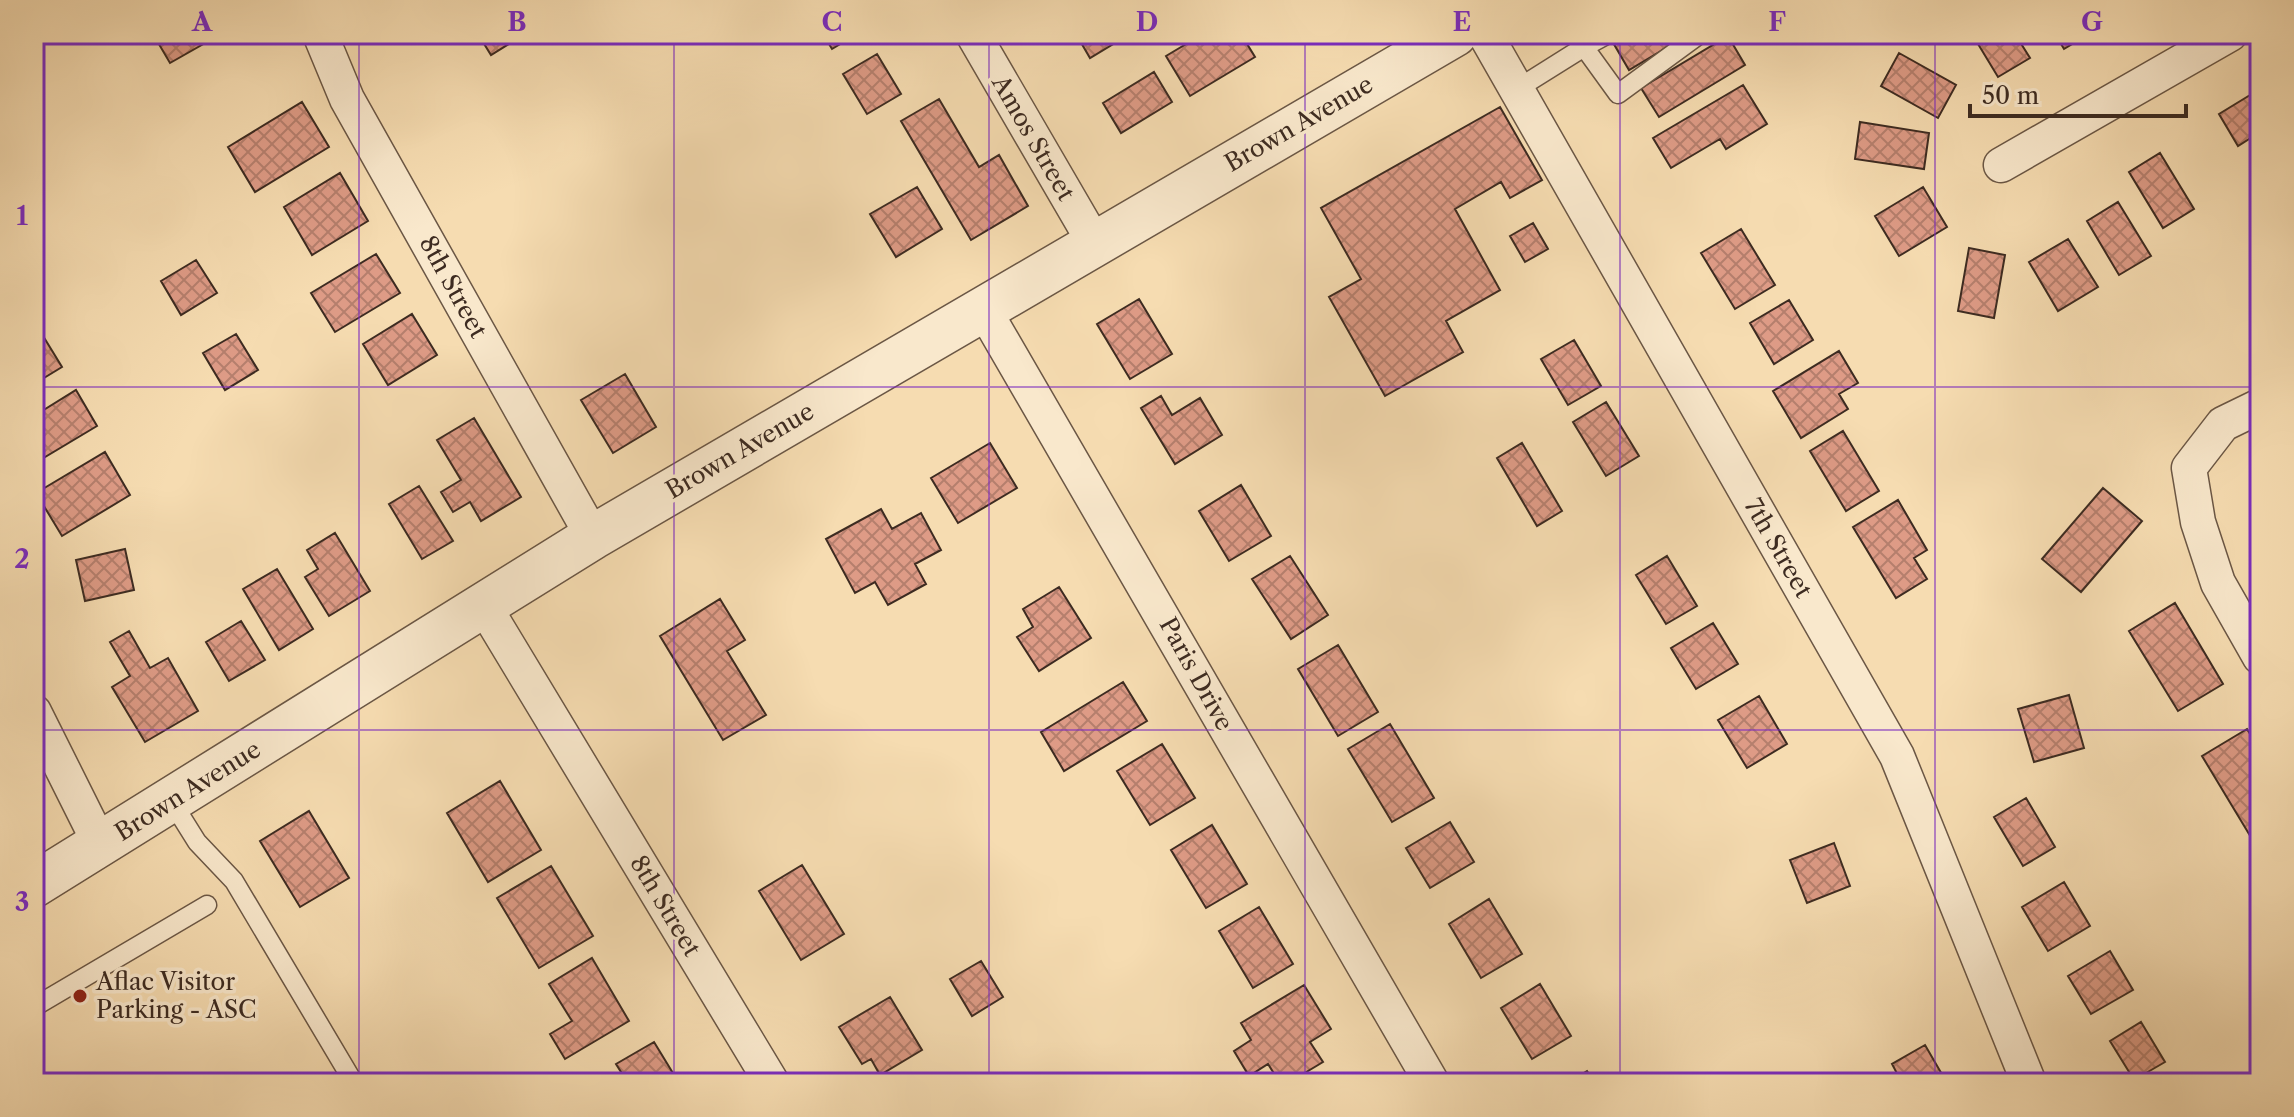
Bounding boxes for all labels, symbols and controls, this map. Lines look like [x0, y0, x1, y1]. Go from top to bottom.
text: A [191, 6, 213, 38]
text: B [507, 6, 527, 38]
text: C [822, 6, 842, 38]
text: D [1136, 6, 1158, 38]
text: E [1453, 6, 1471, 38]
text: F [1768, 6, 1786, 38]
text: G [2081, 6, 2103, 38]
scale bar [1970, 68, 2186, 118]
street label: Amos Street [985, 69, 1081, 206]
street label: Brown Avenue [1220, 69, 1378, 178]
text: 50 m [1982, 81, 2039, 110]
text: 1 [16, 200, 28, 232]
street label: 8th Street [414, 231, 494, 343]
street label: Brown Avenue [661, 396, 819, 505]
street label: 7th Street [1738, 493, 1819, 603]
text: 2 [14, 543, 30, 575]
street label: Paris Drive [1154, 612, 1239, 735]
street label: Brown Avenue [110, 734, 266, 847]
street label: 8th Street [624, 850, 707, 962]
text: 3 [15, 886, 29, 918]
place label: Aflac Visitor Parking - ASC [95, 967, 257, 1024]
marker: Aflac Visitor Parking - ASC [71, 987, 89, 1005]

